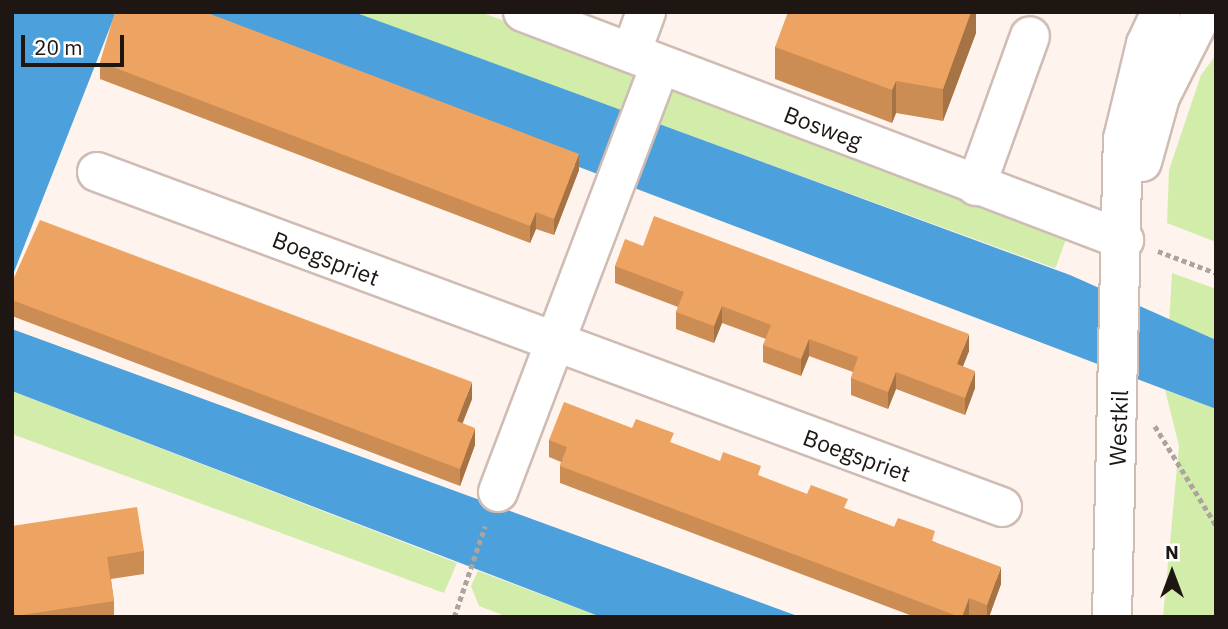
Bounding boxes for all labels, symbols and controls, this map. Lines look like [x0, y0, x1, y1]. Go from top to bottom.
scale bar [24, 21, 128, 65]
text: 20 m [34, 33, 83, 61]
street label: Bosweg [780, 100, 866, 154]
street label: Boegspriet [269, 225, 383, 291]
street label: Westkil [1103, 390, 1133, 466]
street label: Boegspriet [800, 423, 914, 487]
north arrow [1137, 538, 1207, 608]
text: N [1165, 540, 1179, 564]

